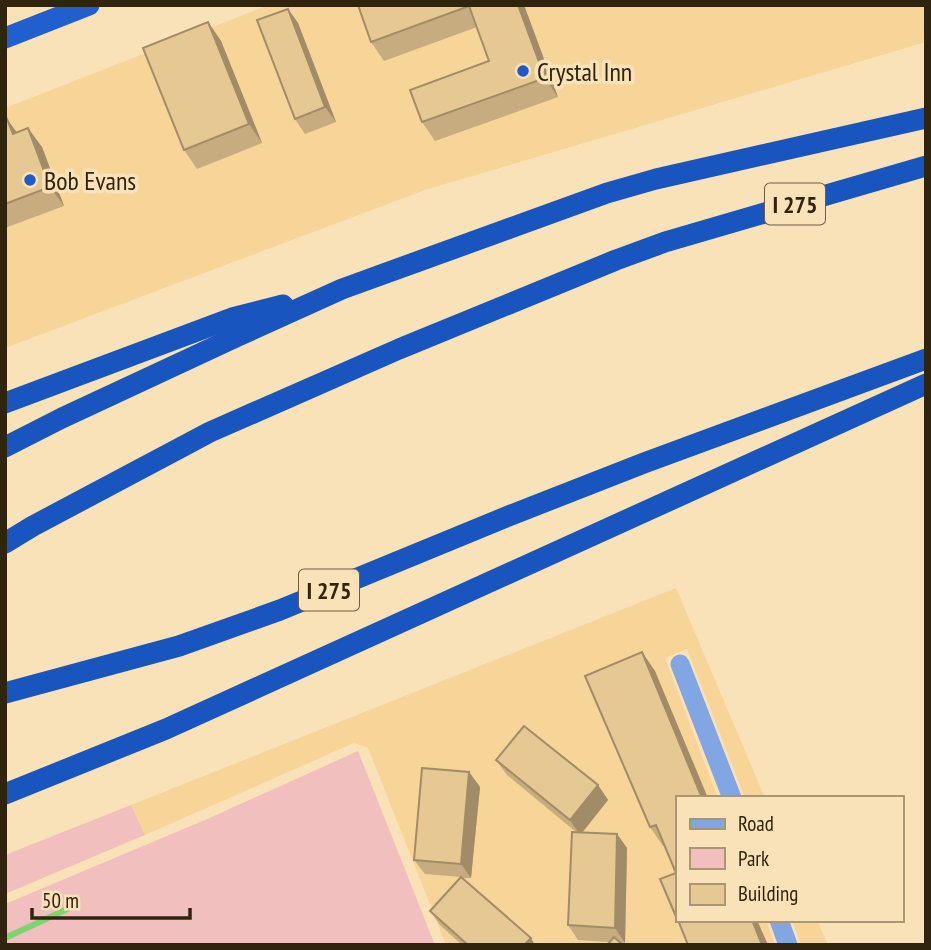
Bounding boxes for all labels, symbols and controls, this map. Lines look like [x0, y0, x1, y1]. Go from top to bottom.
place label: Crystal Inn [537, 55, 632, 88]
marker: Crystal Inn [515, 63, 531, 79]
place label: Bob Evans [44, 164, 136, 197]
marker: Bob Evans [22, 172, 38, 188]
road number: I 275 [765, 184, 825, 224]
road number: I 275 [299, 570, 359, 610]
legend [676, 796, 903, 922]
text: Road [738, 810, 774, 837]
text: Park [738, 845, 769, 872]
scale bar [32, 876, 189, 920]
text: Building [738, 880, 798, 907]
text: 50 m [42, 887, 79, 914]

